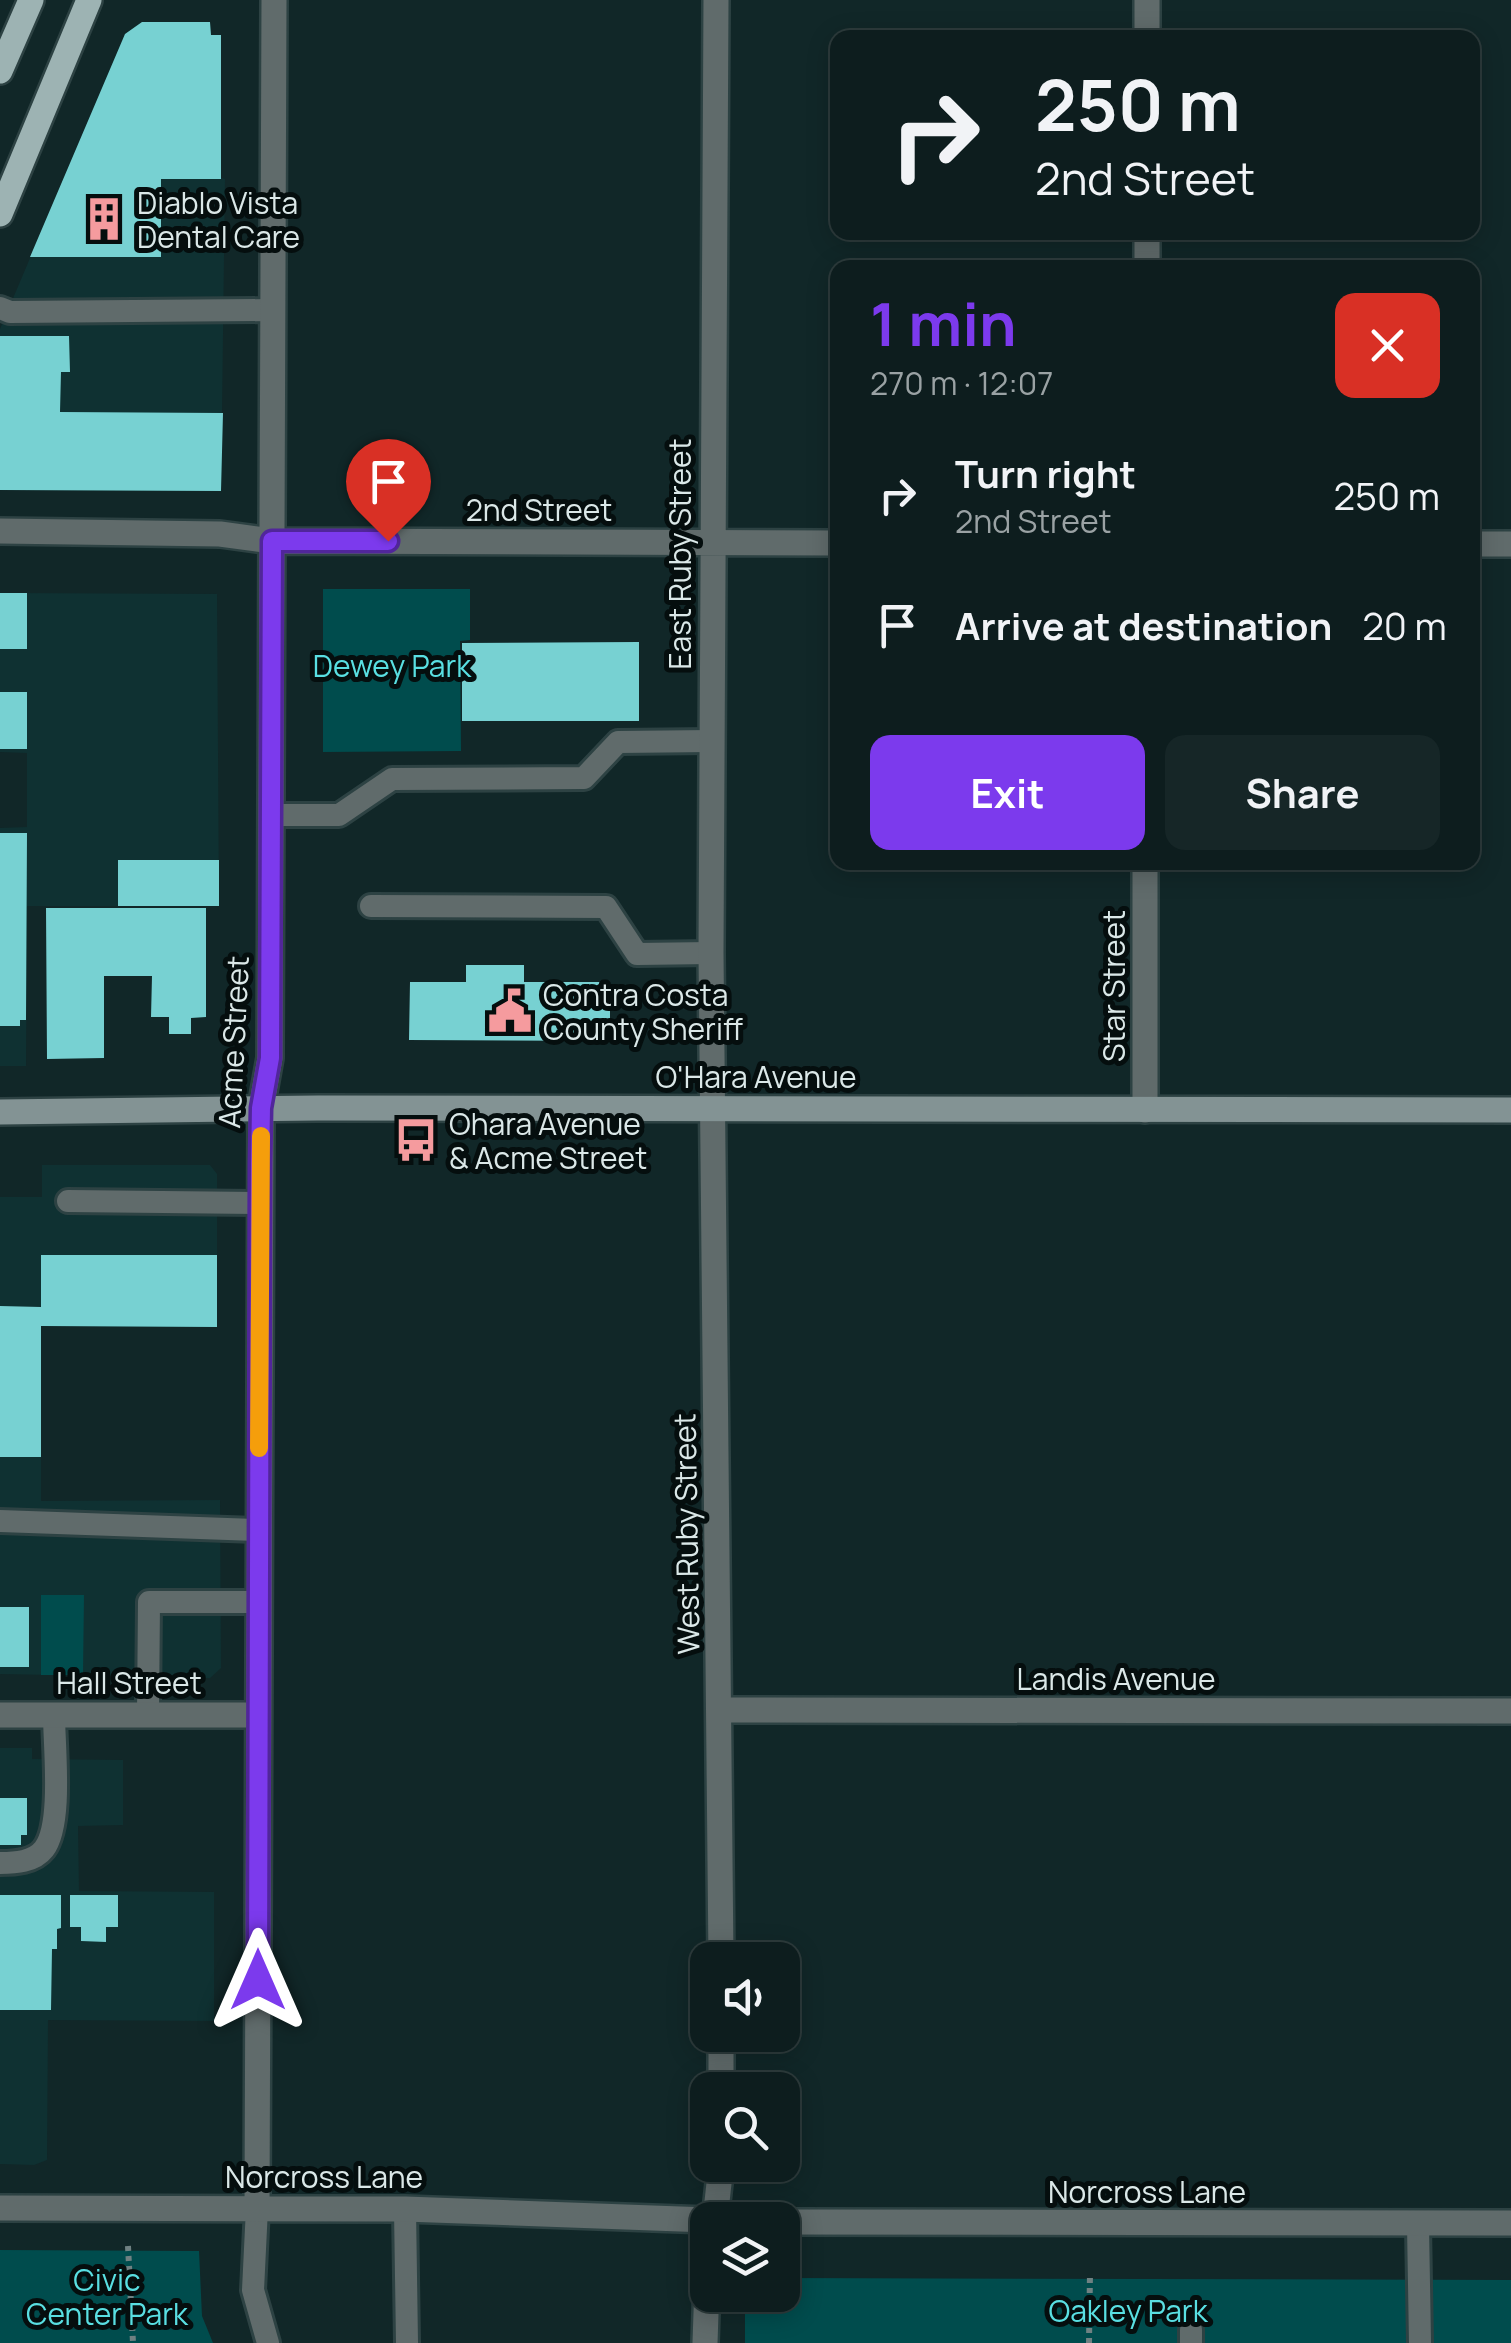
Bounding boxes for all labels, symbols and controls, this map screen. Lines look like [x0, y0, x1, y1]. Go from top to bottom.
text: 250 m [1035, 56, 1241, 152]
icon: right [870, 70, 1000, 200]
text: 2nd Street [1035, 147, 1255, 209]
place label: Diablo Vista Dental Care [137, 182, 300, 257]
building icon: Diablo Vista Dental Care [80, 195, 128, 243]
text: 1 min [870, 282, 1017, 364]
button: close [1335, 293, 1440, 398]
text: 270 m · 12:07 [870, 361, 1053, 405]
street label: East Ruby Street [659, 438, 700, 670]
pin [346, 439, 431, 542]
text: Turn right [955, 447, 1136, 499]
icon: arrive [361, 454, 416, 509]
icon: right [870, 468, 925, 523]
text: 250 m [1333, 469, 1440, 521]
street label: 2nd Street [466, 489, 612, 530]
text: 2nd Street [955, 499, 1112, 543]
icon: arrive [870, 598, 925, 653]
text: Arrive at destination [955, 599, 1332, 651]
text: 20 m [1362, 599, 1447, 651]
park label: Dewey Park [313, 645, 472, 686]
button: Exit [870, 735, 1145, 850]
button: Share [1165, 735, 1440, 850]
street label: Star Street [1093, 910, 1134, 1062]
street label: Acme Street [208, 955, 258, 1129]
place label: Contra Costa County Sheriff [543, 974, 743, 1049]
public building icon: Contra Costa County Sheriff [486, 987, 534, 1035]
street label: O'Hara Avenue [656, 1056, 856, 1097]
place label: Ohara Avenue & Acme Street [449, 1103, 647, 1178]
bus stop icon: Ohara Avenue & Acme Street [392, 1116, 440, 1164]
street label: West Ruby Street [663, 1413, 709, 1655]
street label: Landis Avenue [1017, 1658, 1215, 1699]
street label: Hall Street [56, 1662, 202, 1703]
position arrow [206, 1928, 310, 2032]
map controls [690, 1942, 800, 2312]
button: sound [690, 1942, 800, 2052]
button: search [690, 2072, 800, 2182]
street label: Norcross Lane [225, 2156, 423, 2197]
street label: Norcross Lane [1048, 2171, 1246, 2212]
button: layers [690, 2202, 800, 2312]
park label: Civic Center Park [26, 2259, 189, 2334]
park label: Oakley Park [1048, 2290, 1209, 2331]

